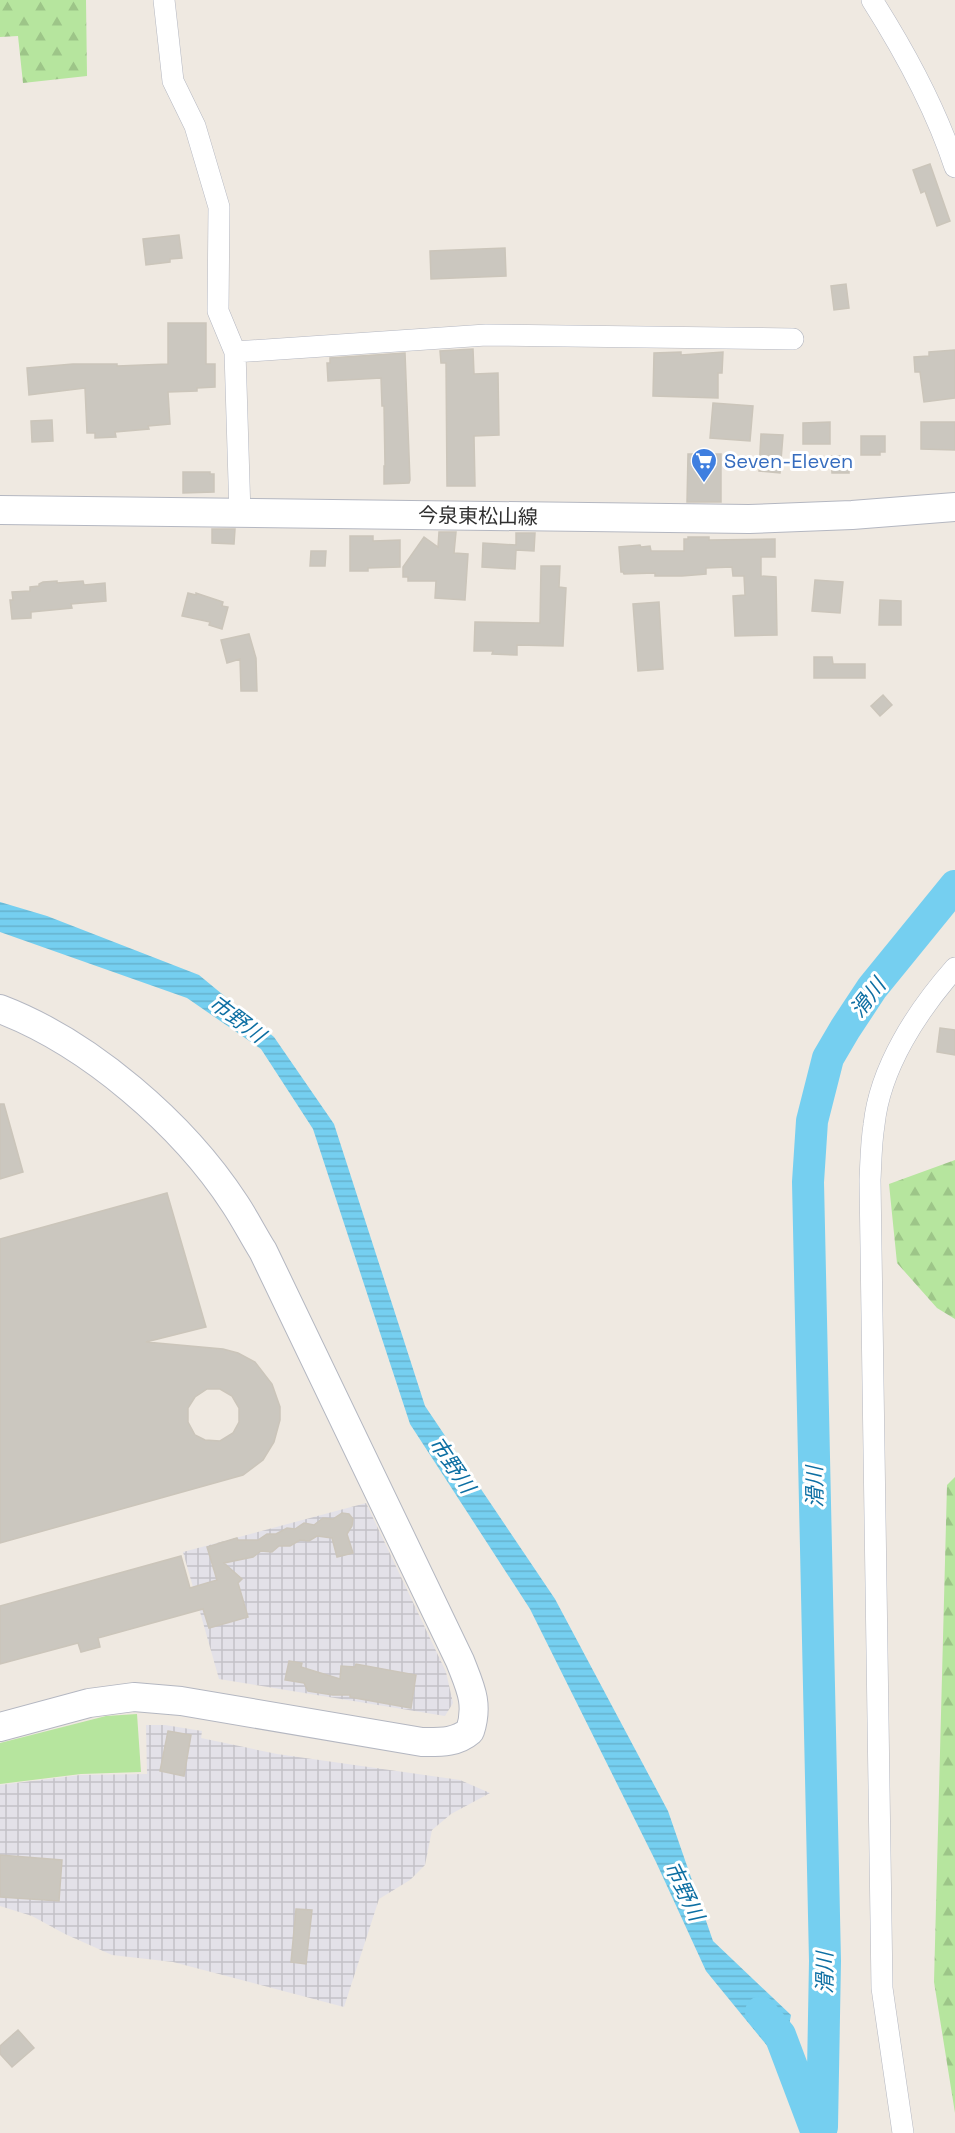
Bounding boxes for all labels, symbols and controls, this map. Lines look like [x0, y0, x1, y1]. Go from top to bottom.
supermarket icon: Seven-Eleven [689, 446, 719, 484]
place label: Seven-Eleven [724, 448, 853, 474]
street label: 今泉東松山線 [418, 502, 538, 530]
water label: 滑川 [844, 971, 892, 1023]
water label: 市野川 [204, 989, 272, 1050]
water label: 市野川 [424, 1431, 482, 1500]
water label: 滑川 [801, 1464, 828, 1508]
water label: 市野川 [659, 1857, 711, 1927]
water label: 滑川 [811, 1950, 838, 1994]

